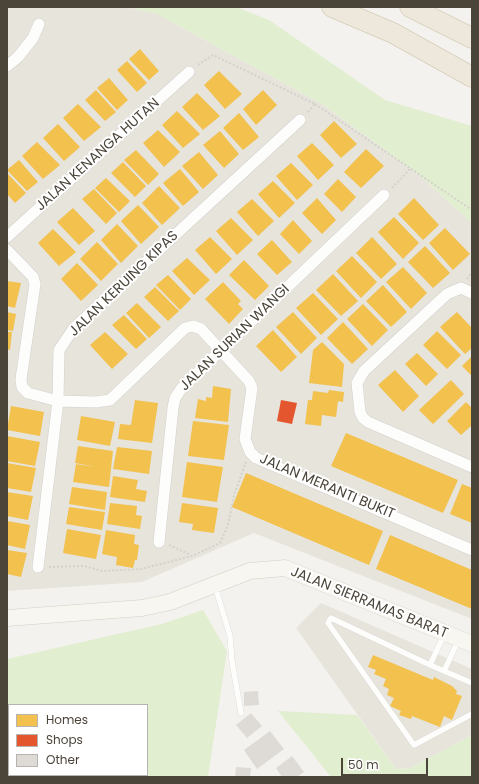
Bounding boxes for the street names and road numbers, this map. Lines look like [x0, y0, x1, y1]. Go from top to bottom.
street label: JALAN KENANGA HUTAN [33, 95, 163, 215]
street label: JALAN KERUING KIPAS [66, 228, 182, 340]
street label: JALAN SURIAN WANGI [177, 281, 293, 395]
street label: JALAN MERANTI BUKIT [257, 451, 397, 523]
street label: JALAN SIERRAMAS BARAT [288, 564, 450, 642]

